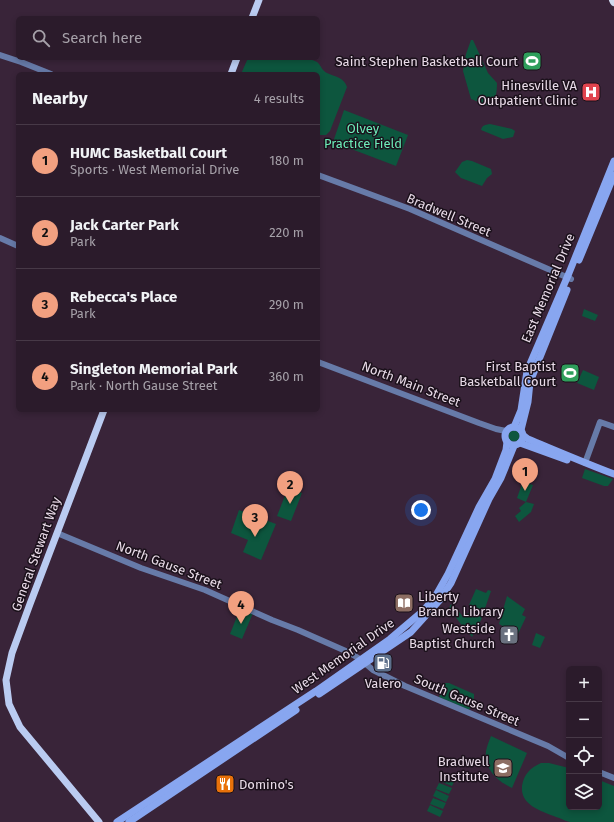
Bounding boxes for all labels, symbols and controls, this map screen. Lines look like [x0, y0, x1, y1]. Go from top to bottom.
search box [16, 16, 320, 60]
icon: search [30, 27, 52, 49]
text: Search here [62, 29, 142, 47]
sports icon: Saint Stephen Basketball Court [521, 50, 543, 72]
place label: Saint Stephen Basketball Court [336, 54, 518, 69]
place label: Hinesville VA Outpatient Clinic [478, 78, 578, 108]
hospital icon: Hinesville VA Outpatient Clinic [580, 81, 602, 103]
text: Nearby [32, 88, 87, 109]
text: 4 results [254, 91, 304, 106]
park label: Olvey Practice Field [324, 121, 402, 151]
text: HUMC Basketball Court [70, 144, 227, 162]
text: 1 [42, 153, 48, 168]
text: 180 m [269, 153, 304, 168]
text: Sports · West Memorial Drive [70, 162, 239, 177]
street label: Bradwell Street [405, 191, 494, 240]
text: Jack Carter Park [70, 216, 179, 234]
text: 2 [42, 225, 48, 240]
text: 220 m [269, 225, 304, 240]
street label: East Memorial Drive [518, 231, 578, 345]
text: Park [70, 234, 96, 249]
text: Rebecca's Place [70, 288, 177, 306]
text: 3 [42, 297, 48, 312]
text: 290 m [269, 297, 304, 312]
text: Park [70, 306, 96, 321]
street label: North Main Street [360, 358, 463, 410]
place label: First Baptist Basketball Court [459, 359, 556, 389]
text: Singleton Memorial Park [70, 360, 237, 378]
sports icon: First Baptist Basketball Court [559, 362, 581, 384]
text: 4 [41, 369, 49, 384]
text: 360 m [269, 369, 304, 384]
text: Park · North Gause Street [70, 378, 218, 393]
pin: 1 [512, 458, 538, 491]
pin: 2 [277, 471, 303, 504]
street label: General Stewart Way [8, 494, 64, 613]
your location [411, 500, 431, 520]
pin: 3 [242, 504, 268, 537]
street label: North Gause Street [114, 538, 224, 592]
place label: Liberty Branch Library [418, 589, 504, 619]
pin: 4 [228, 591, 254, 624]
library icon: Liberty Branch Library [393, 592, 415, 614]
street label: West Memorial Drive [289, 615, 397, 697]
place label: Westside Baptist Church [409, 621, 495, 651]
church icon: Westside Baptist Church [498, 624, 520, 646]
fuel station icon: Valero [372, 652, 394, 674]
map controls [566, 666, 602, 810]
button: + [566, 666, 602, 702]
street label: South Gause Street [412, 671, 522, 729]
place label: Valero [365, 676, 401, 691]
button: − [566, 702, 602, 738]
button: locate [566, 738, 602, 774]
place label: Bradwell Institute [438, 754, 489, 784]
school or university icon: Bradwell Institute [492, 757, 514, 779]
restaurant icon: Domino's [214, 773, 236, 795]
button: layers [566, 774, 602, 810]
place label: Domino's [239, 777, 294, 792]

